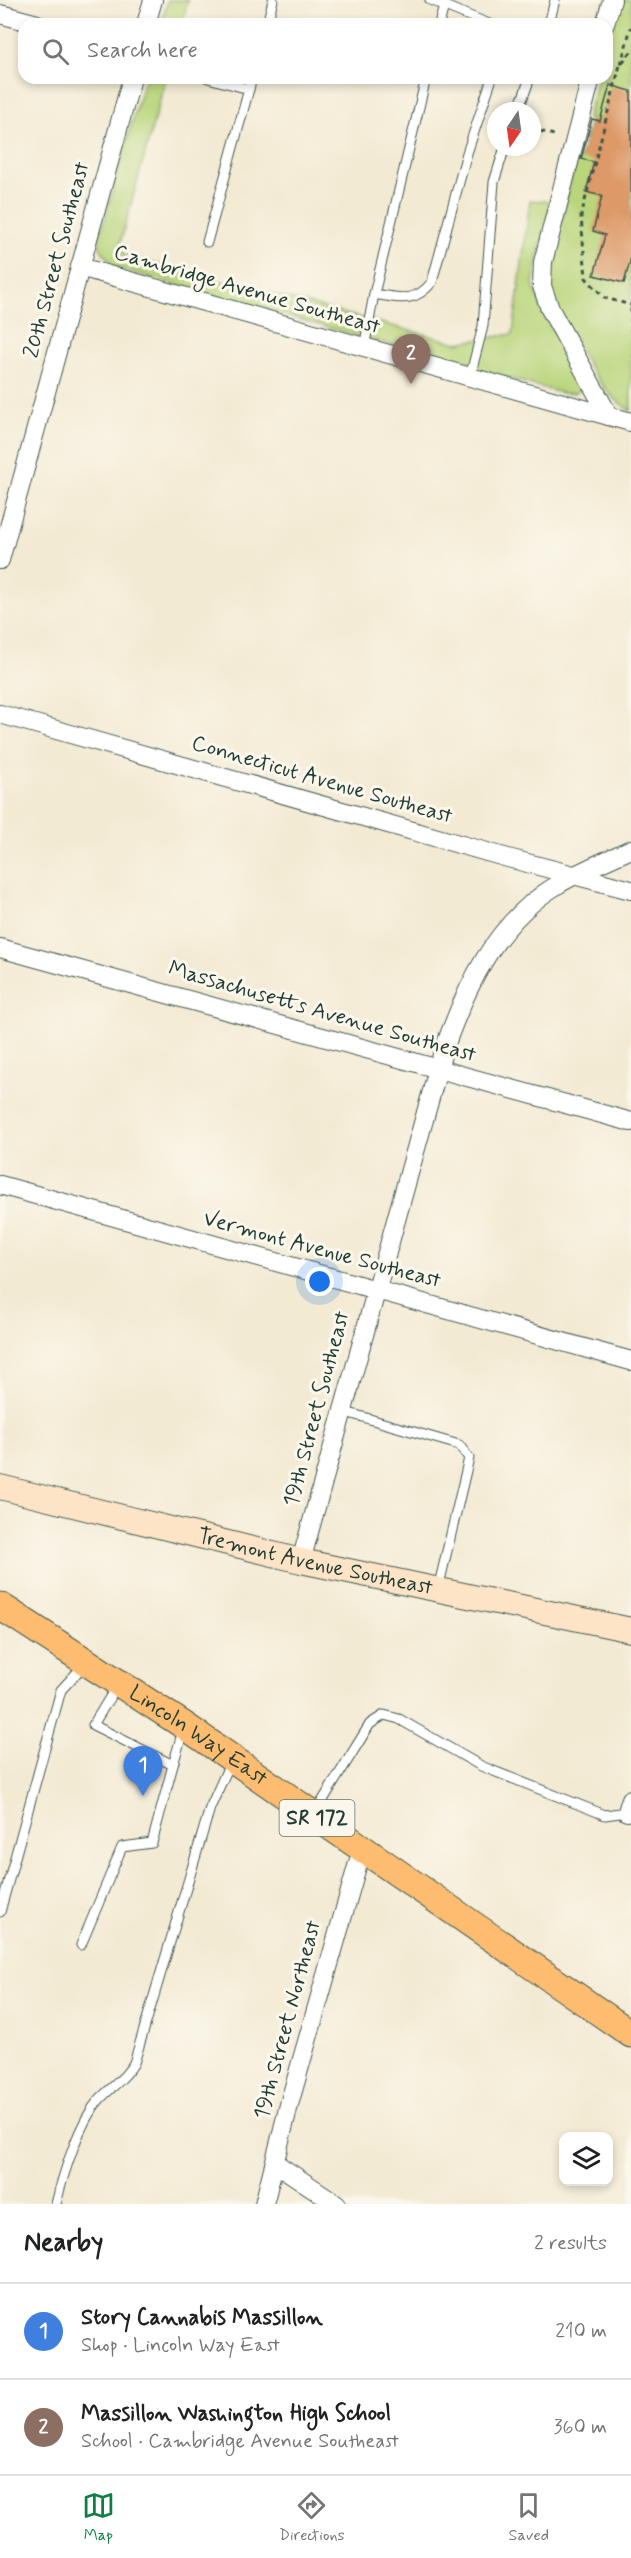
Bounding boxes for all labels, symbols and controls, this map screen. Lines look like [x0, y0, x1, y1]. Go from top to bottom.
search box [18, 18, 613, 84]
icon: search [39, 35, 72, 68]
text: Search here [87, 37, 198, 65]
north arrow [487, 102, 541, 156]
street label: 20th Street Southeast [17, 159, 97, 361]
street label: Cambridge Avenue Southeast [110, 239, 383, 344]
pin: 2 [392, 334, 430, 384]
street label: Connecticut Avenue Southeast [188, 729, 456, 831]
street label: Massachusetts Avenue Southeast [165, 955, 479, 1069]
street label: Vermont Avenue Southeast [200, 1205, 444, 1295]
your location [305, 1267, 334, 1296]
street label: 19th Street Southeast [277, 1308, 357, 1510]
street label: Tremont Avenue Southeast [194, 1522, 435, 1602]
street label: Lincoln Way East [123, 1679, 273, 1793]
pin: 1 [124, 1746, 162, 1796]
road number: SR 172 [280, 1800, 354, 1836]
street label: 19th Street Northeast [248, 1917, 328, 2123]
map controls [559, 2132, 613, 2186]
button: layers [559, 2132, 613, 2186]
text: Nearby [24, 2226, 103, 2260]
text: 2 results [534, 2230, 607, 2257]
text: Story Cannabis Massillon [81, 2304, 323, 2332]
text: 1 [39, 2318, 48, 2345]
text: 210 m [555, 2318, 607, 2345]
text: Shop · Lincoln Way East [81, 2332, 280, 2359]
text: Massillon Washington High School [81, 2400, 391, 2428]
text: 2 [39, 2414, 48, 2441]
text: 360 m [554, 2414, 607, 2441]
text: School · Cambridge Avenue Southeast [81, 2428, 399, 2455]
tab: Map [82, 2489, 115, 2546]
tab: Directions [279, 2489, 345, 2546]
tab: Saved [509, 2489, 549, 2546]

